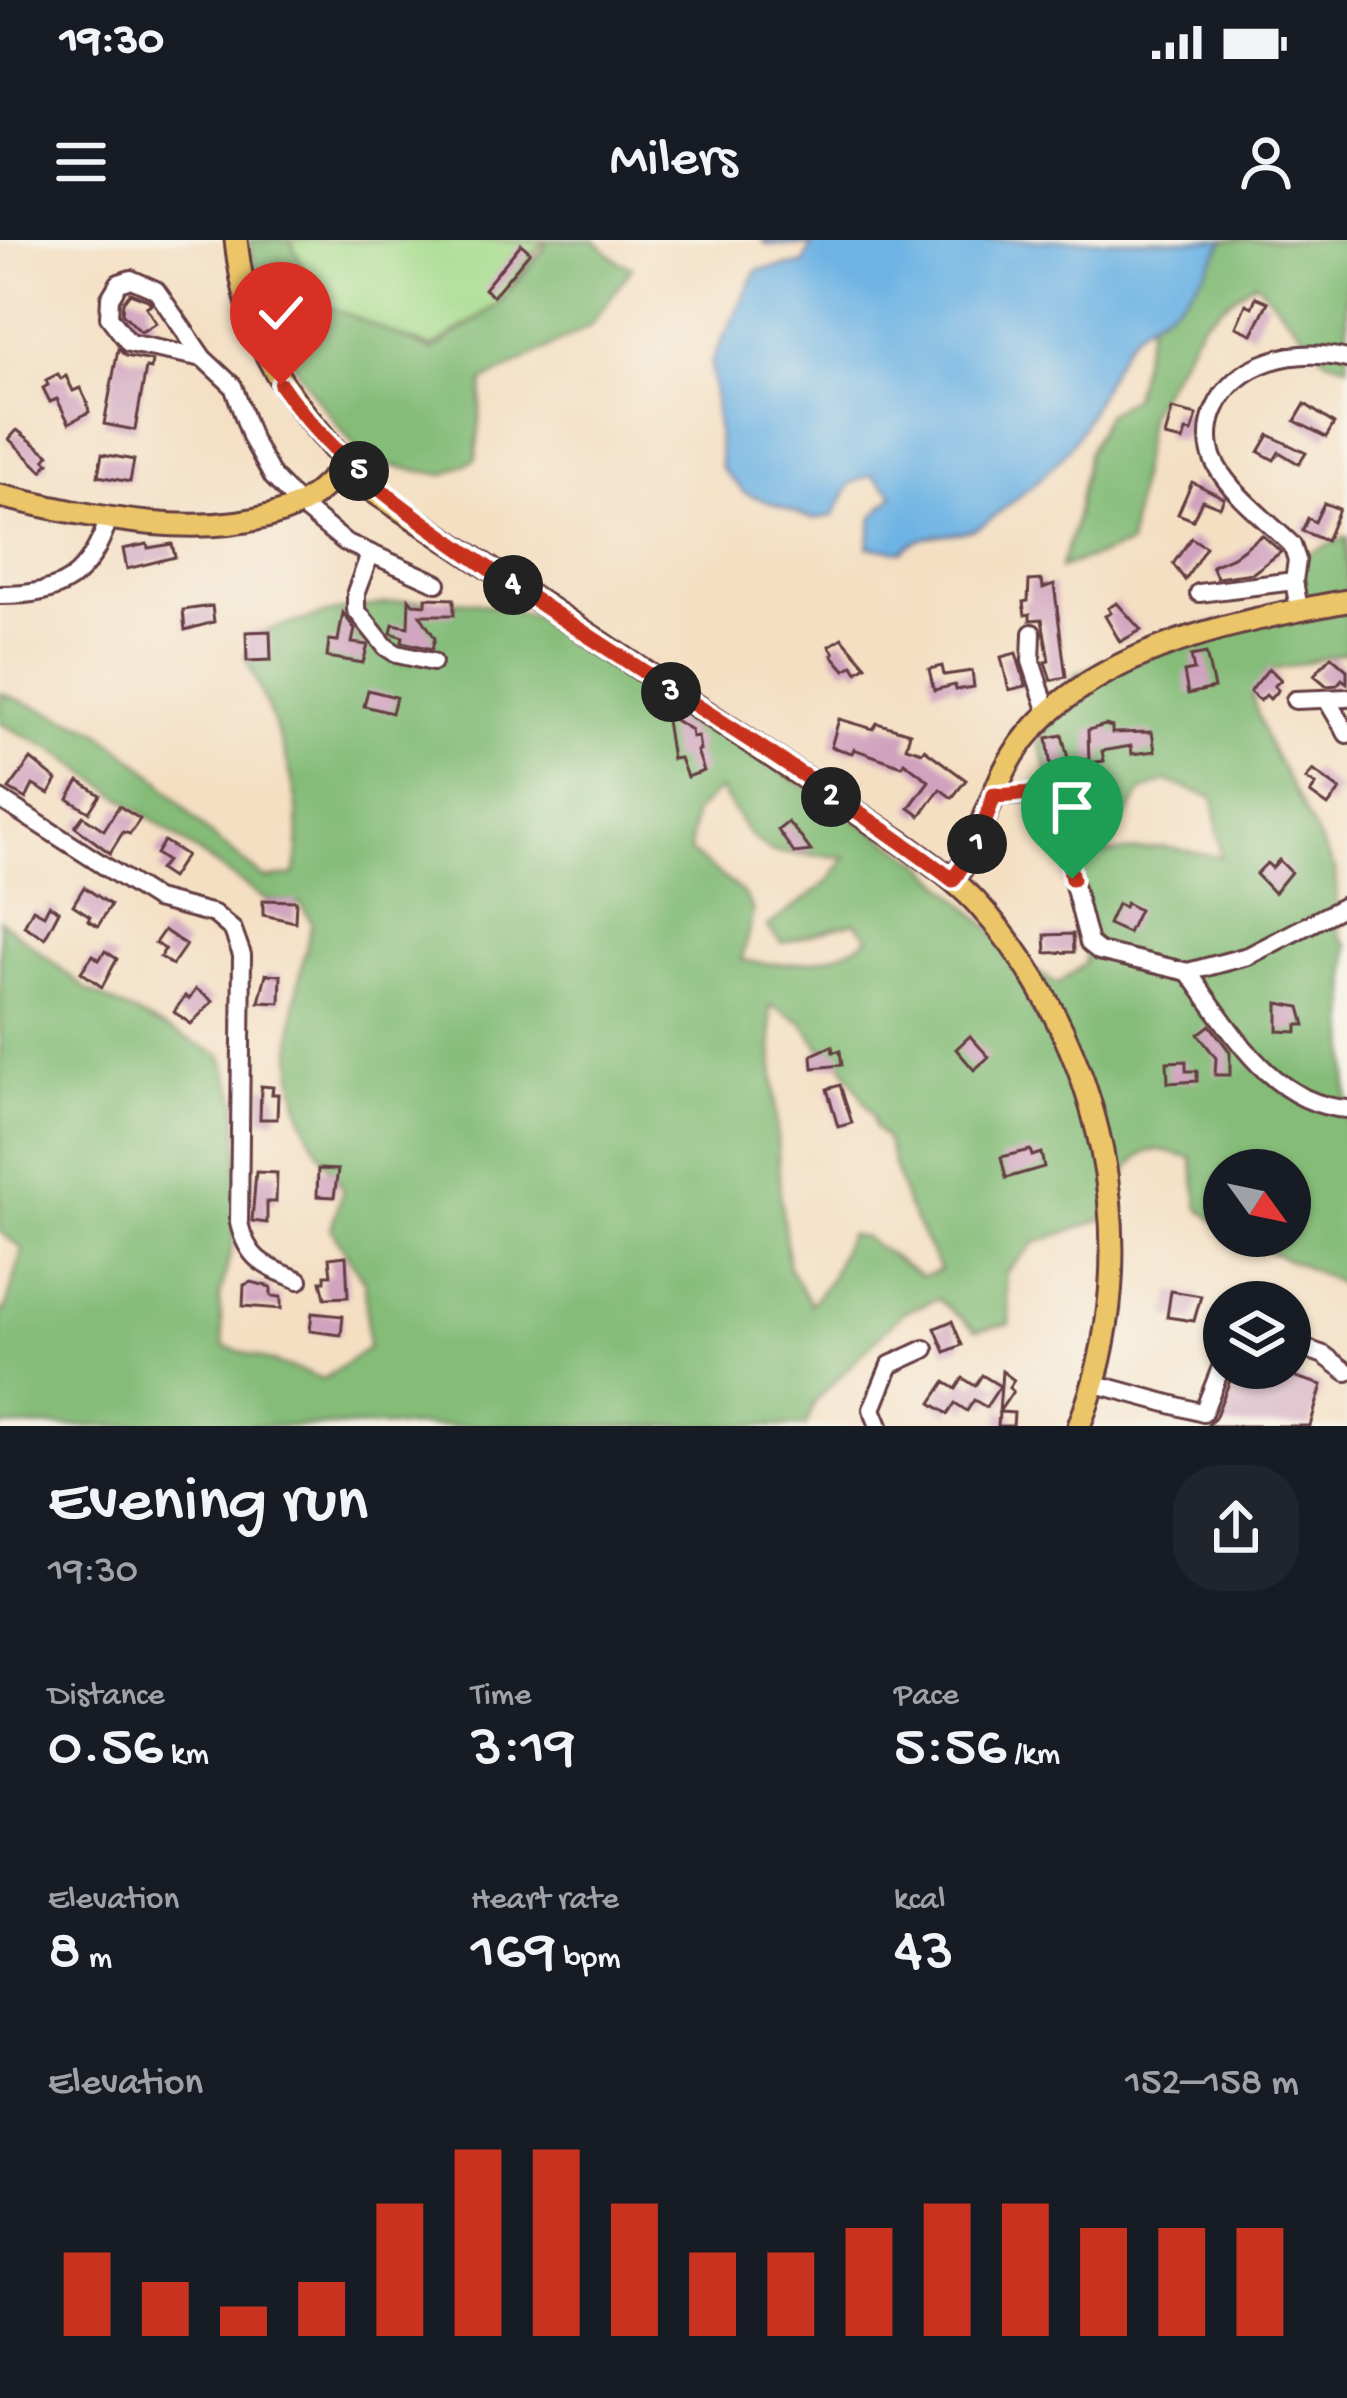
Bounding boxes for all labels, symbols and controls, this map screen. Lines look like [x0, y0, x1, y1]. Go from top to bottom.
text: 19:30 [60, 16, 164, 69]
icon: menu [48, 129, 114, 195]
icon: person [1233, 129, 1299, 195]
text: Milers [610, 130, 737, 194]
pin [230, 262, 332, 385]
icon: check [248, 280, 314, 346]
pin: 5 [329, 441, 389, 501]
text: 5 [350, 452, 368, 490]
pin: 4 [483, 555, 543, 615]
text: 4 [505, 566, 521, 604]
pin: 3 [641, 662, 701, 722]
text: 3 [662, 673, 680, 711]
pin [1021, 756, 1123, 879]
pin: 2 [801, 767, 861, 827]
icon: arrive [1039, 774, 1105, 840]
text: 2 [823, 778, 839, 816]
pin: 1 [947, 814, 1007, 874]
text: 1 [970, 825, 984, 863]
north arrow [1203, 1149, 1311, 1257]
map controls [1203, 1149, 1311, 1389]
button: layers [1203, 1281, 1311, 1389]
button: share [1173, 1465, 1299, 1591]
text: Evening run [48, 1466, 368, 1544]
text: 19:30 [48, 1550, 138, 1596]
text: Distance [48, 1678, 165, 1716]
text: Time [471, 1678, 531, 1716]
text: Pace [894, 1678, 959, 1716]
text: 0.56 [48, 1716, 163, 1786]
text: 3:19 [471, 1716, 575, 1786]
text: 5:56 [894, 1716, 1006, 1786]
text: km [163, 1737, 209, 1775]
text: /km [1006, 1737, 1060, 1775]
text: Elevation [48, 1882, 179, 1920]
text: Heart rate [471, 1882, 619, 1920]
text: kcal [894, 1882, 946, 1920]
text: 8 [48, 1920, 81, 1990]
text: 169 [471, 1920, 556, 1990]
text: 43 [894, 1920, 954, 1990]
text: m [81, 1941, 112, 1979]
text: bpm [556, 1941, 621, 1979]
text: Elevation [48, 2062, 203, 2108]
text: 152–158 m [1125, 2062, 1299, 2108]

